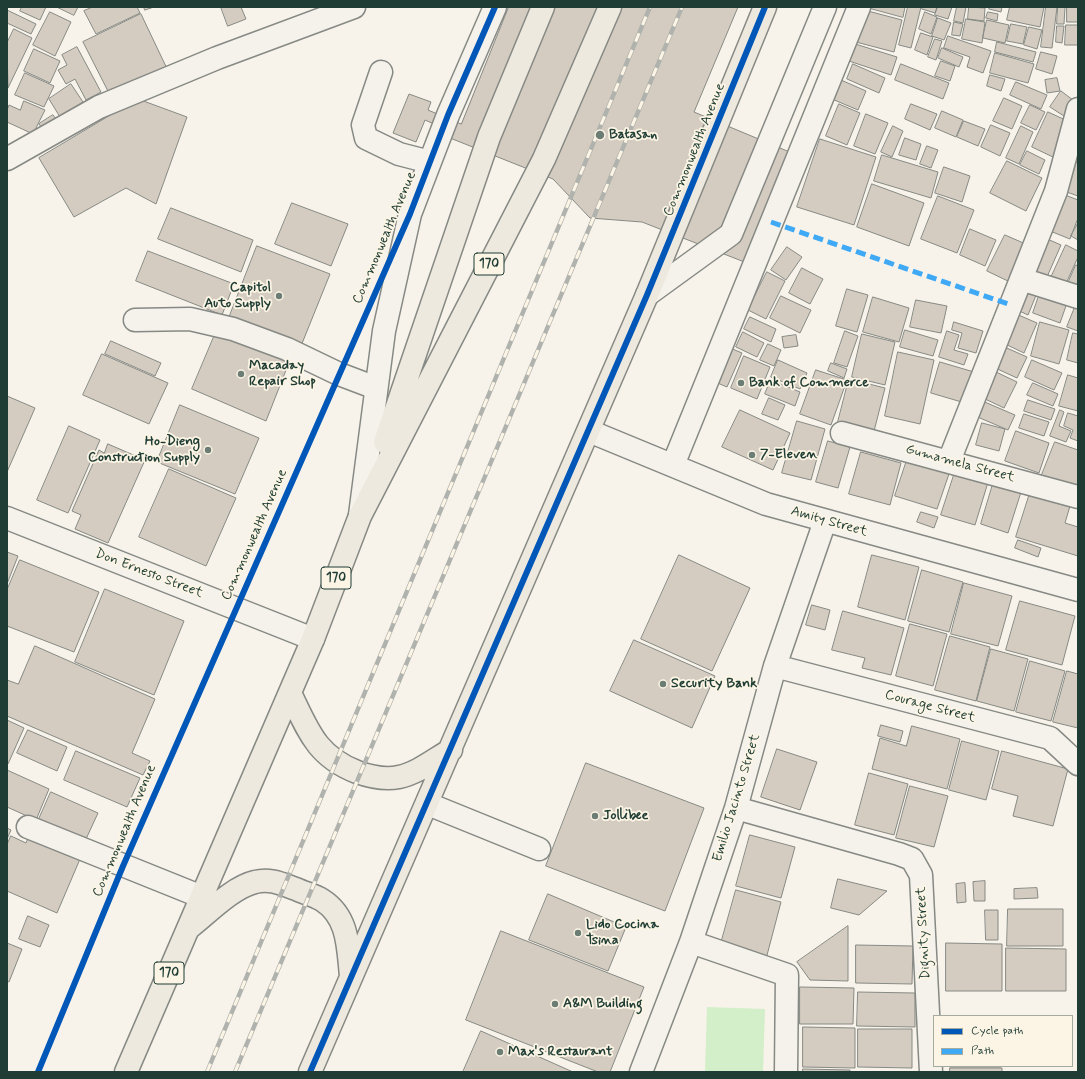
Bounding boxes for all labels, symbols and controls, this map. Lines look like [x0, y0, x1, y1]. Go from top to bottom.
street label: Commonwealth Avenue [661, 81, 729, 219]
place label: Batasan [609, 127, 657, 143]
marker: Batasan [594, 129, 606, 141]
street label: Commonwealth Avenue [350, 169, 420, 307]
road number: 170 [474, 253, 504, 275]
place label: Capitol Auto Supply [204, 280, 271, 312]
marker: Capitol Auto Supply [274, 291, 284, 301]
place label: Macaday Repair Shop [249, 358, 316, 390]
marker: Macaday Repair Shop [236, 369, 246, 379]
place label: Bank of Commerce [749, 375, 869, 391]
marker: Bank of Commerce [736, 378, 746, 388]
place label: Ho-Dieng Construction Supply [88, 434, 200, 466]
street label: Gumamela Street [904, 441, 1016, 487]
marker: Ho-Dieng Construction Supply [203, 445, 213, 455]
place label: 7-Eleven [760, 447, 818, 463]
marker: 7-Eleven [747, 450, 757, 460]
street label: Commonwealth Avenue [218, 467, 292, 603]
street label: Amity Street [789, 503, 869, 541]
street label: Don Ernesto Street [93, 546, 205, 602]
road number: 170 [321, 567, 351, 589]
place label: Security Bank [671, 676, 757, 692]
marker: Security Bank [658, 679, 668, 689]
street label: Courage Street [883, 687, 977, 727]
street label: Emilio Jacinto Street [710, 732, 764, 864]
street label: Commonwealth Avenue [90, 762, 160, 900]
place label: Jollibee [603, 808, 648, 824]
marker: Jollibee [590, 811, 600, 821]
street label: Dignity Street [913, 886, 935, 980]
place label: Lido Cocina Tsina [586, 917, 659, 950]
marker: Lido Cocina Tsina [573, 928, 583, 938]
road number: 170 [154, 962, 184, 984]
place label: A&M Building [563, 996, 643, 1012]
marker: A&M Building [550, 999, 560, 1009]
legend [933, 1015, 1073, 1067]
text: Cycle path [971, 1023, 1023, 1039]
text: Path [971, 1043, 994, 1059]
place label: Max's Restaurant [508, 1044, 613, 1060]
marker: Max's Restaurant [495, 1047, 505, 1057]

